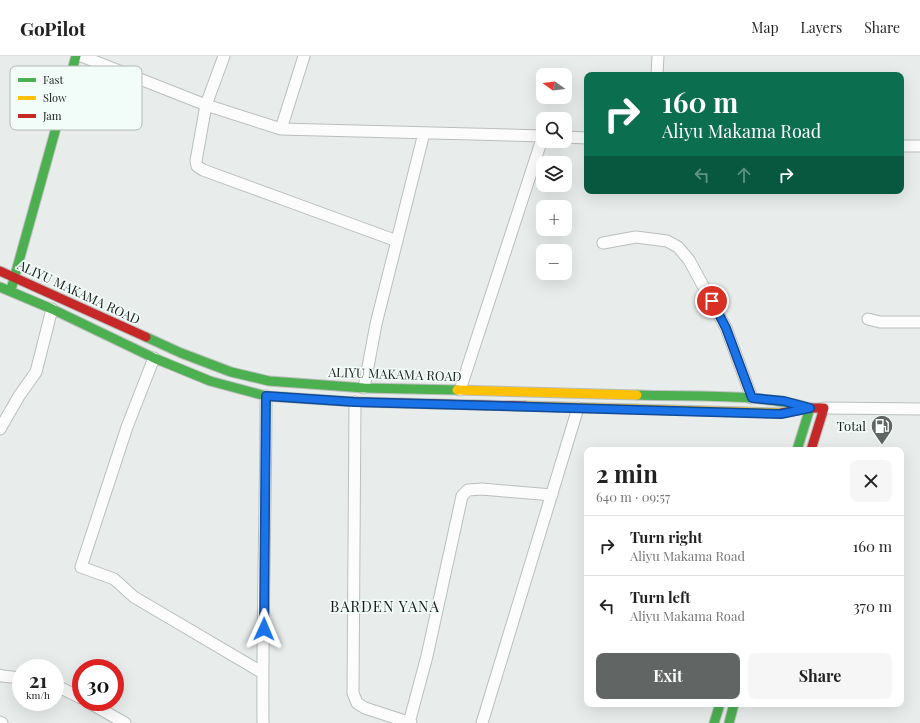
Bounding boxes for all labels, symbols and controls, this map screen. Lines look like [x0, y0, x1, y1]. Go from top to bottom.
text: GoPilot [20, 15, 86, 41]
text: Map [751, 18, 779, 37]
text: Layers [801, 18, 842, 37]
text: Share [864, 18, 900, 37]
legend [10, 66, 142, 130]
north arrow [536, 68, 572, 104]
map controls [536, 68, 572, 280]
text: Fast [43, 72, 63, 87]
text: 160 m [662, 83, 738, 120]
icon: right [596, 88, 648, 140]
text: Slow [43, 90, 67, 105]
text: Jam [42, 108, 62, 123]
button: search [536, 112, 572, 148]
text: Aliyu Makama Road [662, 119, 821, 143]
button: layers [536, 156, 572, 192]
icon: left [691, 164, 713, 186]
icon: ahead [733, 164, 755, 186]
icon: right [775, 164, 797, 186]
button: + [536, 200, 572, 236]
button: − [536, 244, 572, 280]
street label: ALIYU MAKAMA ROAD [14, 255, 143, 327]
pin [695, 284, 729, 318]
icon: arrive [701, 290, 723, 312]
street label: ALIYU MAKAMA ROAD [327, 363, 462, 384]
fuel station icon: Total [869, 413, 895, 446]
place label: Total [837, 417, 866, 434]
text: 2 min [596, 457, 658, 489]
button: close [850, 460, 892, 502]
text: 640 m · 09:57 [596, 488, 670, 505]
text: Turn right [630, 527, 703, 547]
icon: right [596, 535, 618, 557]
text: 160 m [853, 536, 892, 556]
text: Aliyu Makama Road [630, 547, 745, 564]
text: Turn left [630, 587, 691, 607]
icon: left [596, 595, 618, 617]
district label: BARDEN YANA [330, 596, 440, 616]
text: 370 m [853, 596, 892, 616]
text: Aliyu Makama Road [630, 607, 745, 624]
position arrow [243, 608, 285, 650]
button: Exit [596, 653, 740, 699]
button: Share [748, 653, 892, 699]
speed limit sign: 30 [72, 659, 124, 711]
text: 21 [29, 666, 47, 693]
text: km/h [26, 688, 50, 702]

